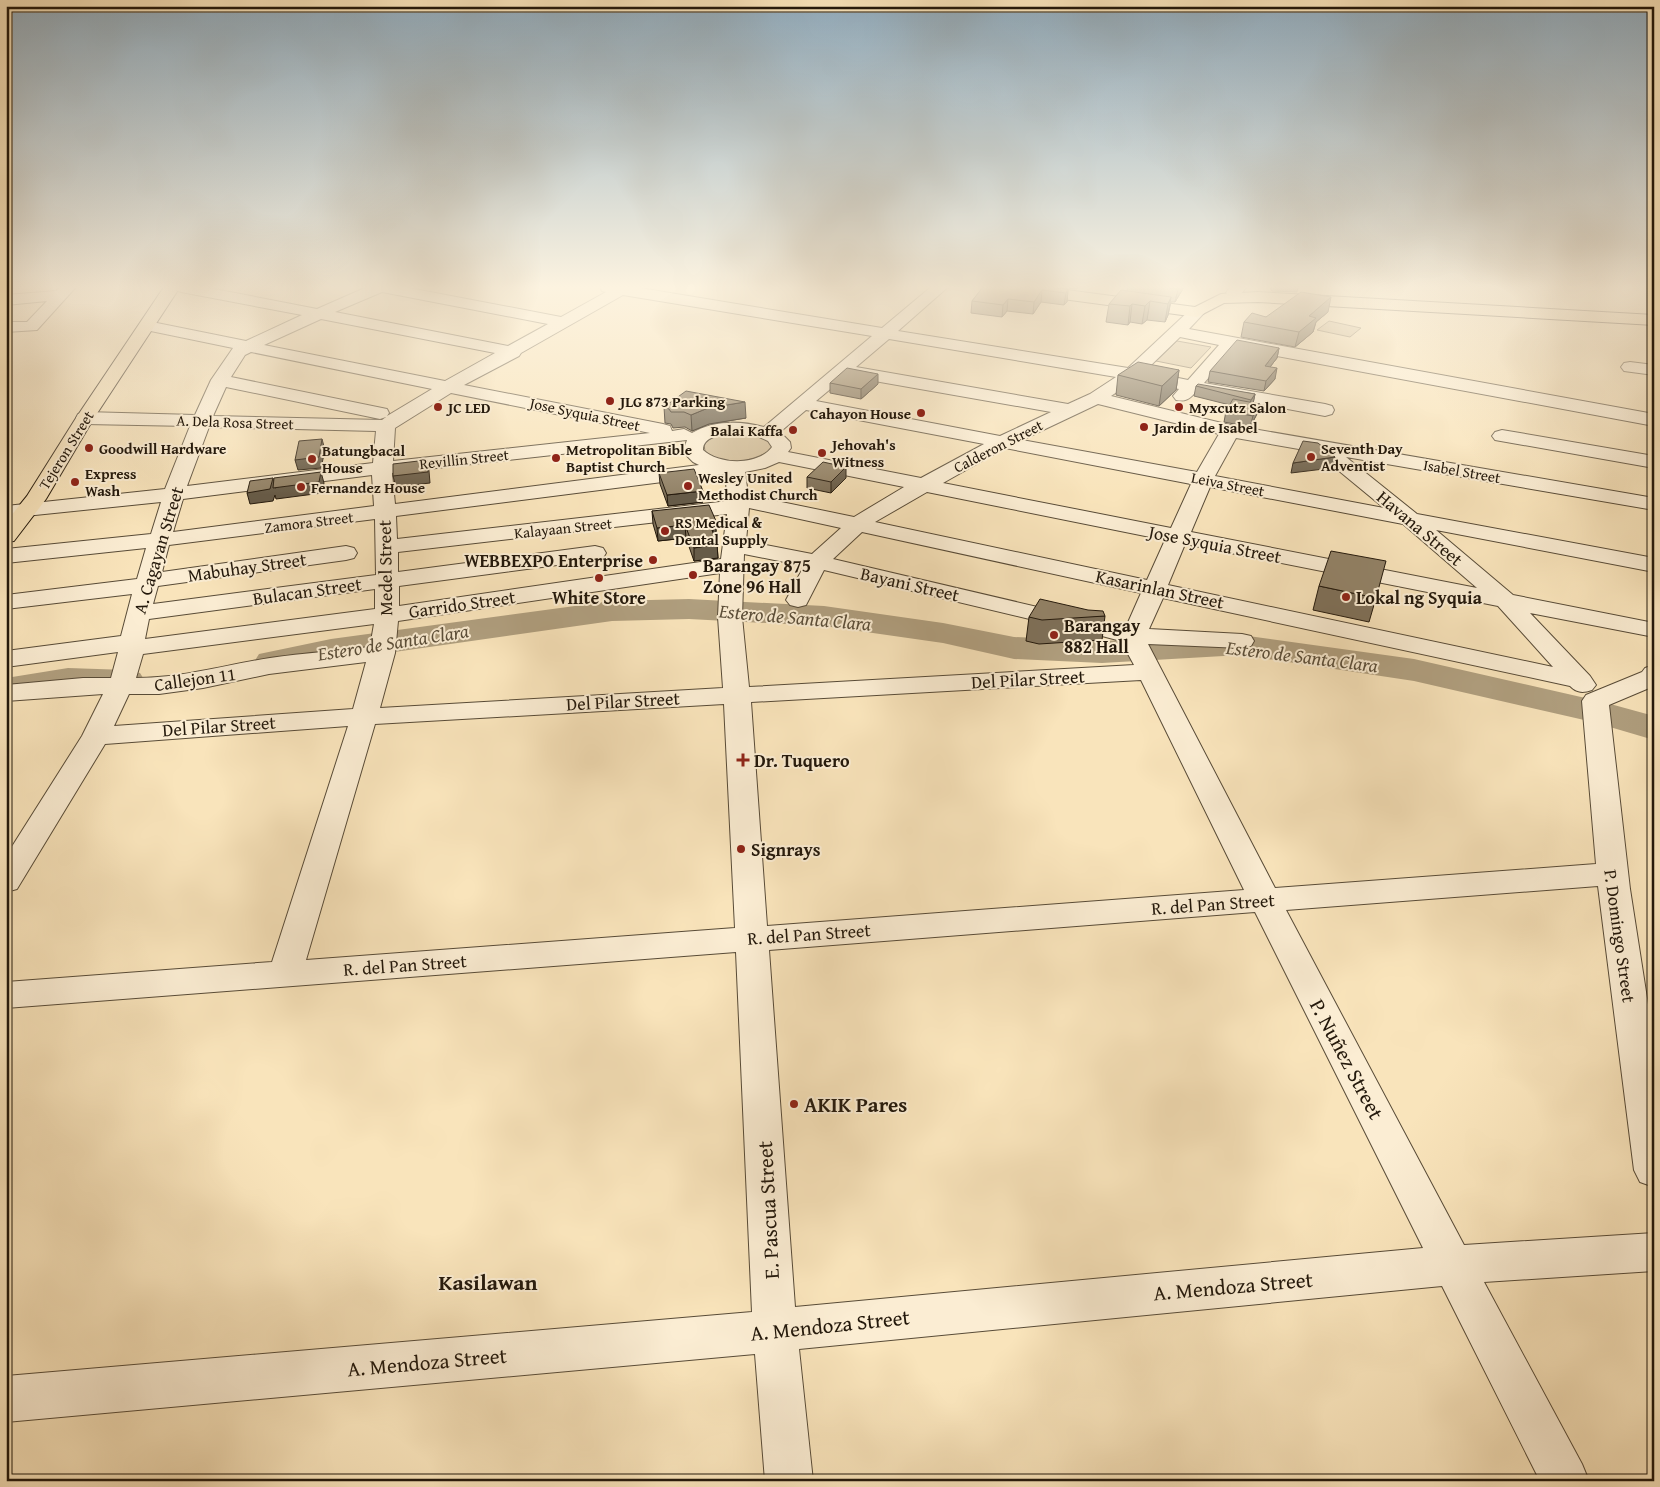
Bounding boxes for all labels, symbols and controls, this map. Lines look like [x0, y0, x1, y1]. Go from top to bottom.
place label: JLG 873 Parking [617, 391, 725, 412]
street label: Jose Syquia Street [526, 392, 643, 436]
marker: JLG 873 Parking [604, 395, 616, 407]
place label: JC LED [445, 397, 491, 418]
place label: Myxcutz Salon [1189, 397, 1286, 418]
marker: JC LED [432, 401, 444, 413]
marker: Myxcutz Salon [1173, 401, 1185, 413]
place label: Cahayon House [810, 403, 911, 424]
street label: Tejeron Street [33, 406, 99, 493]
marker: Cahayon House [915, 407, 927, 419]
street label: A. Dela Rosa Street [176, 409, 295, 435]
street label: Calderon Street [950, 414, 1047, 478]
place label: Jardin de Isabel [1151, 417, 1258, 438]
place label: Balai Kaffa [710, 420, 783, 441]
marker: Jardin de Isabel [1138, 421, 1150, 433]
marker: Balai Kaffa [787, 424, 799, 436]
place label: Jehovah's Witness [829, 434, 896, 472]
place label: Goodwill Hardware [99, 438, 227, 459]
place label: Seventh Day Adventist [1321, 438, 1403, 476]
place label: Metropolitan Bible Baptist Church [566, 439, 692, 477]
place label: Batungbacal House [322, 440, 406, 478]
marker: Goodwill Hardware [83, 442, 95, 454]
street label: Revillin Street [418, 444, 510, 474]
marker: Jehovah's Witness [816, 447, 828, 459]
marker: Seventh Day Adventist [1305, 451, 1317, 463]
marker: Metropolitan Bible Baptist Church [550, 452, 562, 464]
marker: Batungbacal House [306, 453, 318, 465]
street label: Isabel Street [1422, 454, 1503, 488]
place label: Express Wash [85, 463, 136, 501]
place label: Wesley United Methodist Church [698, 467, 818, 505]
street label: Leiva Street [1190, 467, 1267, 502]
marker: Express Wash [69, 476, 81, 488]
place label: Fernandez House [311, 477, 425, 498]
marker: Wesley United Methodist Church [682, 480, 694, 492]
marker: Fernandez House [295, 481, 307, 493]
street label: A. Cagayan Street [126, 482, 190, 617]
street label: Havana Street [1371, 484, 1470, 573]
street label: Zamora Street [263, 506, 355, 538]
street label: Kalayaan Street [513, 512, 614, 544]
place label: RS Medical & Dental Supply [675, 512, 769, 550]
street label: Jose Syquia Street [1144, 518, 1284, 570]
street label: Medel Street [371, 519, 399, 616]
marker: RS Medical & Dental Supply [659, 525, 671, 537]
street label: Mabuhay Street [186, 545, 309, 589]
place label: WEBBEXPO Enterprise [464, 547, 643, 574]
place label: Barangay 875 Zone 96 Hall [703, 552, 811, 600]
marker: WEBBEXPO Enterprise [647, 554, 659, 566]
street label: Bayani Street [858, 560, 963, 609]
street label: Kasarinlan Street [1093, 562, 1227, 616]
marker: Barangay 875 Zone 96 Hall [687, 569, 699, 581]
street label: Bulacan Street [251, 570, 364, 612]
marker: White Store [593, 572, 605, 584]
street label: Garrido Street [407, 583, 518, 625]
place label: White Store [552, 584, 646, 611]
place label: Lokal ng Syquia [1356, 584, 1483, 611]
marker: Lokal ng Syquia [1340, 591, 1352, 603]
water label: Estero de Santa Clara [717, 596, 872, 638]
place label: Barangay 882 Hall [1064, 612, 1141, 660]
water label: Estero de Santa Clara [315, 616, 471, 668]
marker: Barangay 882 Hall [1048, 629, 1060, 641]
water label: Estero de Santa Clara [1224, 633, 1380, 679]
street label: Callejon 11 [152, 660, 238, 698]
street label: Del Pilar Street [971, 663, 1086, 695]
street label: Del Pilar Street [566, 685, 681, 717]
street label: Del Pilar Street [161, 709, 277, 743]
place label: Dr. Tuquero [754, 747, 850, 774]
marker: Dr. Tuquero [736, 753, 750, 767]
place label: Signrays [751, 836, 821, 863]
marker: Signrays [735, 843, 747, 855]
street label: P. Domingo Street [1597, 868, 1643, 1005]
street label: R. del Pan Street [1150, 886, 1276, 922]
street label: R. del Pan Street [746, 916, 872, 952]
street label: R. del Pan Street [342, 947, 468, 983]
street label: P. Nuñez Street [1302, 993, 1392, 1125]
place label: AKIK Pares [804, 1089, 907, 1120]
marker: AKIK Pares [788, 1098, 800, 1110]
street label: E. Pascua Street [749, 1140, 787, 1280]
street label: A. Mendoza Street [1152, 1264, 1315, 1308]
district label: Kasilawan [438, 1266, 538, 1298]
street label: A. Mendoza Street [749, 1301, 912, 1349]
street label: A. Mendoza Street [346, 1340, 509, 1384]

